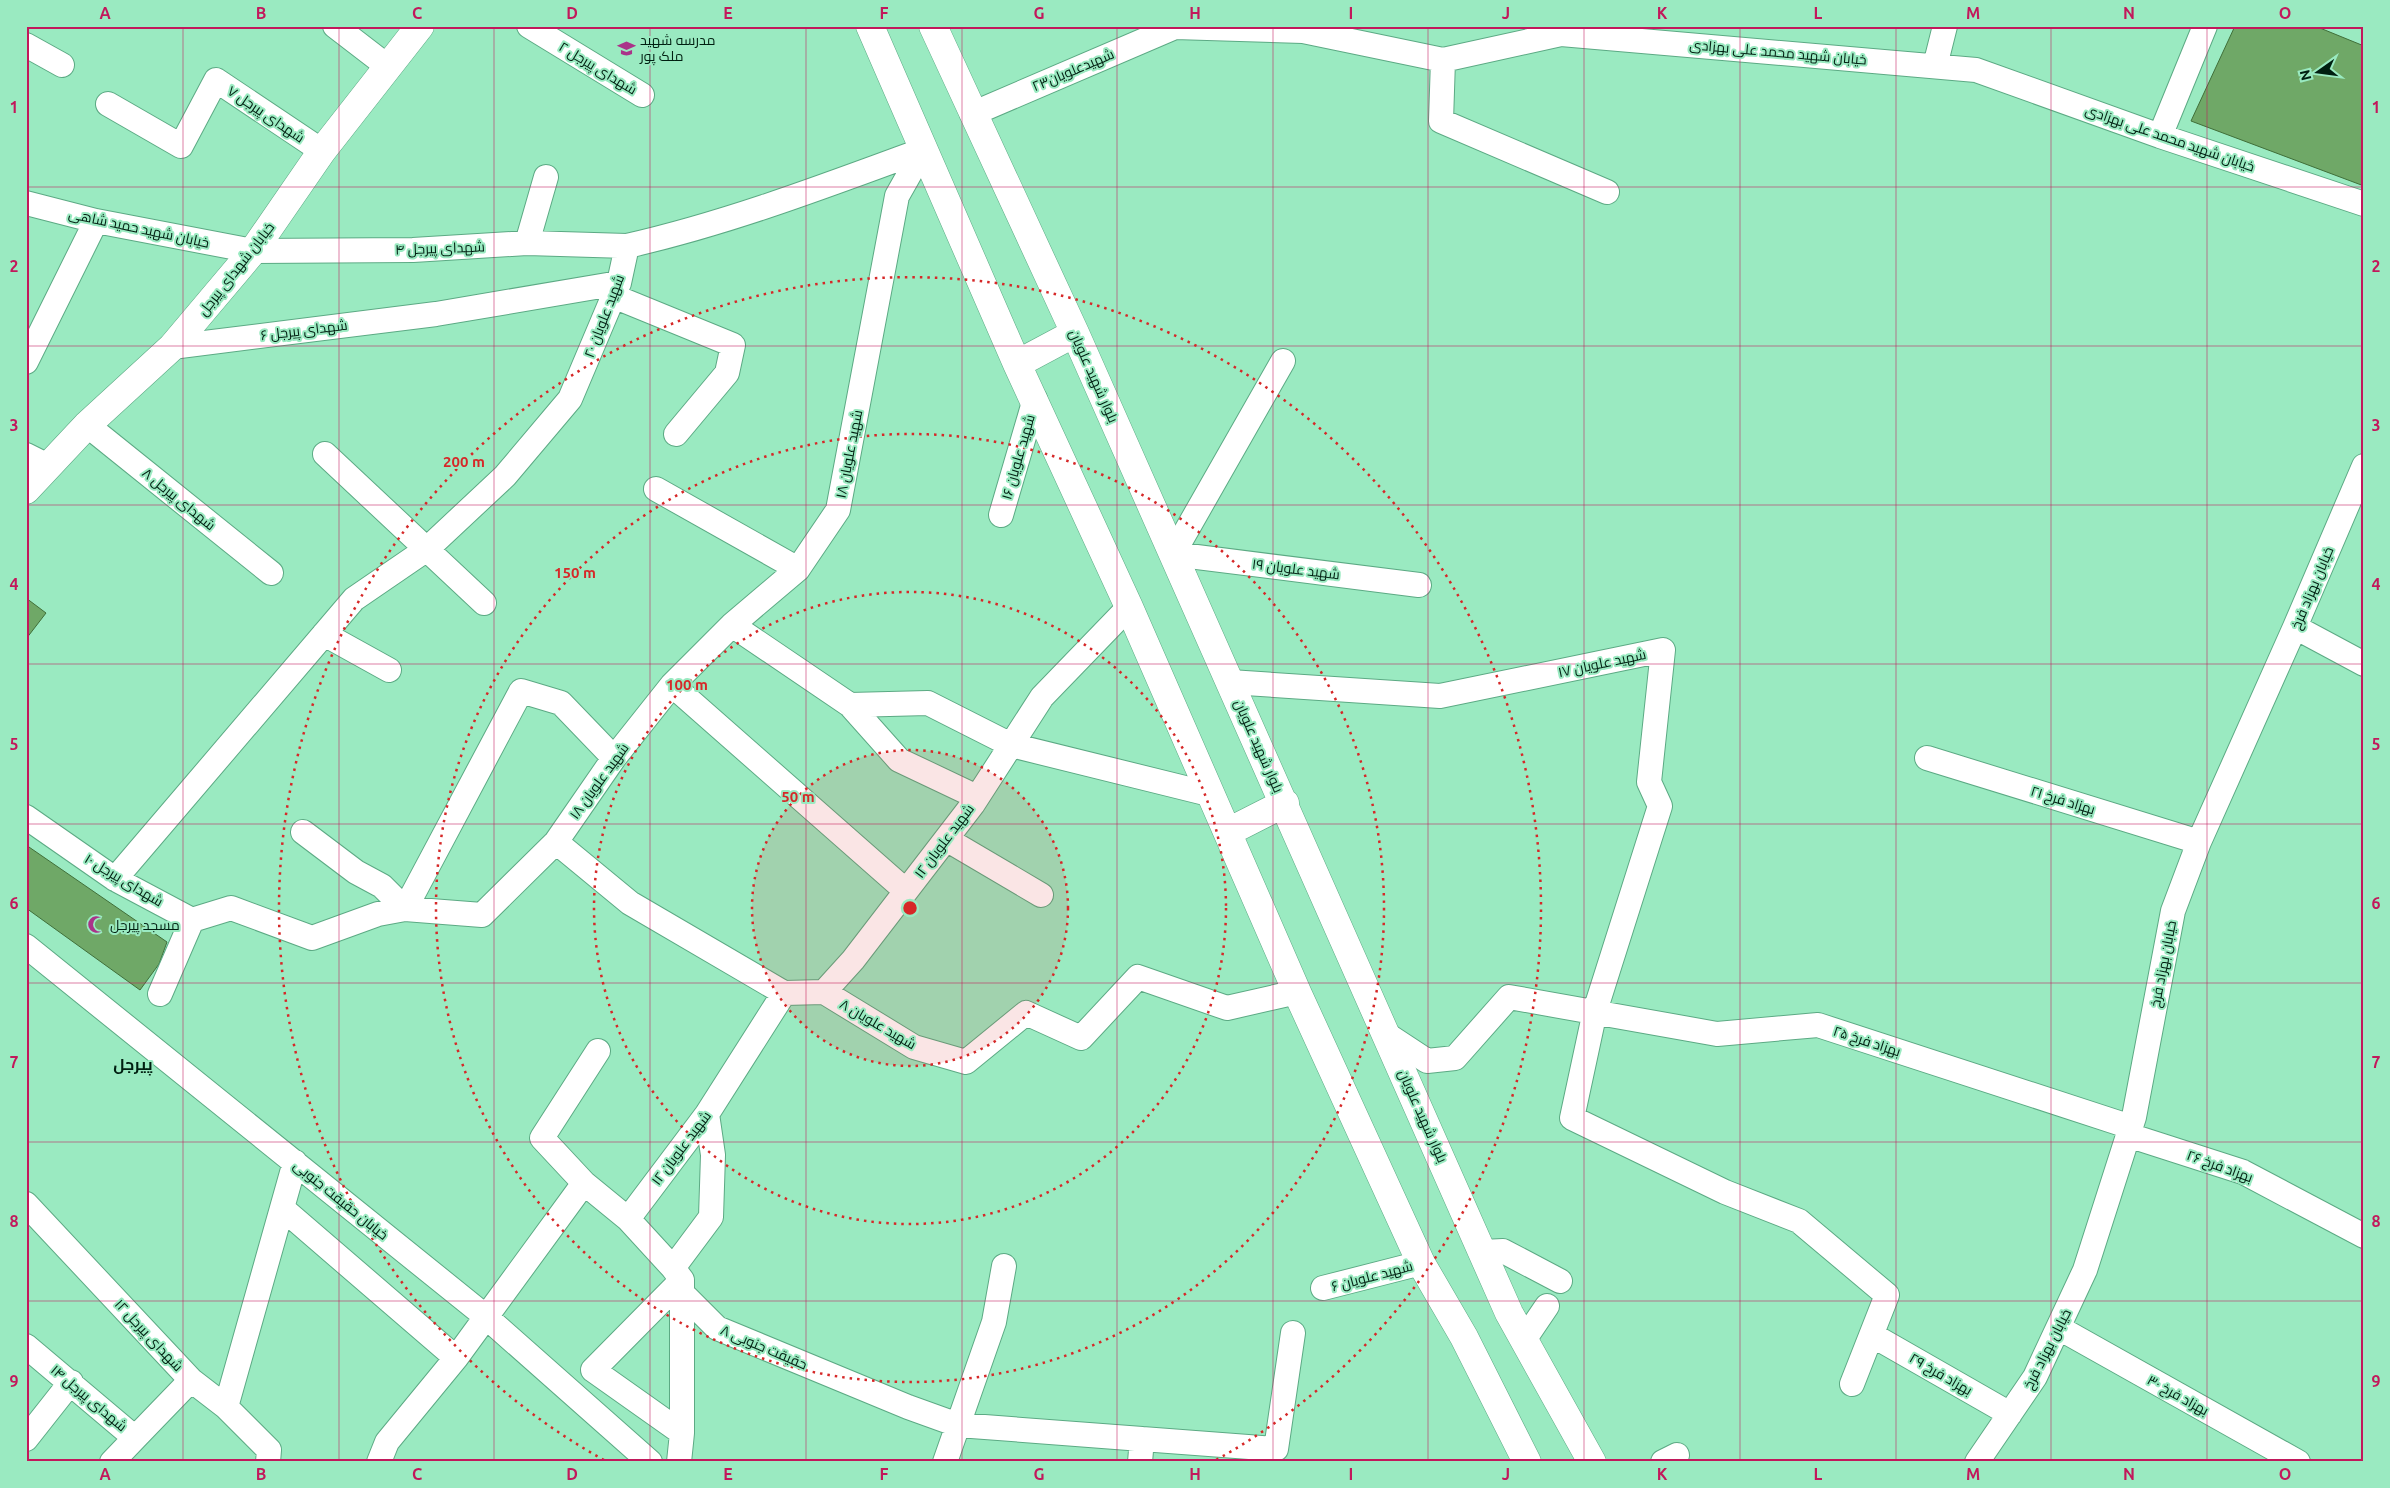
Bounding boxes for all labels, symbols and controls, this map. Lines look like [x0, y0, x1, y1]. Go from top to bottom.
text: A [99, 4, 111, 22]
text: B [256, 4, 266, 22]
text: C [412, 4, 422, 22]
text: D [566, 4, 578, 22]
text: E [723, 4, 733, 22]
text: F [880, 4, 889, 22]
text: G [1033, 4, 1045, 22]
text: H [1189, 4, 1201, 22]
text: I [1349, 4, 1353, 22]
text: J [1502, 4, 1510, 22]
text: K [1657, 4, 1668, 22]
text: L [1814, 4, 1823, 22]
text: M [1966, 4, 1980, 22]
text: N [2123, 4, 2135, 22]
text: O [2279, 4, 2291, 22]
place label: مدرسه شهید ملک پور [639, 32, 715, 66]
street label: خیابان شهید محمد علی بهزادی [1689, 36, 1867, 68]
street label: شهدای پیرجل ۲ [555, 38, 640, 99]
school or university icon: مدرسه شهید ملک پور [616, 38, 636, 58]
street label: شهیدعلویان۲۳ [1030, 46, 1116, 94]
north arrow [2292, 48, 2342, 98]
text: N [2296, 68, 2314, 82]
street label: شهدای پیرجل ۷ [223, 82, 308, 147]
text: 1 [9, 98, 19, 116]
text: 1 [2371, 98, 2381, 116]
street label: خیابان شهید محمد علی بهزادی [2083, 101, 2257, 175]
street label: خیابان شهید حمید شاهی [67, 205, 211, 251]
street label: خیابان شهدای پیرجل [195, 219, 279, 320]
street label: شهدای پیرجل ۴ [395, 238, 485, 260]
text: 2 [9, 257, 19, 275]
text: 2 [2371, 257, 2381, 275]
street label: شهید علویان ۲۰ [581, 272, 627, 360]
street label: شهدای پیرجل ۶ [260, 317, 349, 345]
street label: بلوار شهید علویان [1066, 327, 1122, 425]
street label: شهید علویان ۱۸ [833, 408, 865, 500]
street label: شهید علویان ۱۶ [998, 413, 1038, 501]
text: 3 [9, 416, 19, 434]
text: 3 [2371, 416, 2381, 434]
text: 200 m [443, 453, 485, 470]
street label: شهدای پیرجل ۸ [138, 465, 219, 535]
street label: خیابان بهزاد فرخ [2287, 544, 2338, 632]
street label: شهید علویان ۱۹ [1251, 556, 1341, 582]
text: 150 m [554, 564, 596, 581]
text: 4 [9, 575, 19, 593]
text: 4 [2371, 575, 2381, 593]
street label: شهید علویان ۱۷ [1556, 646, 1648, 680]
text: 100 m [666, 676, 708, 693]
street label: بلوار شهید علویان [1231, 697, 1287, 795]
text: 5 [9, 735, 19, 753]
text: 5 [2371, 735, 2381, 753]
street label: شهید علویان ۱۸ [566, 740, 632, 822]
street label: بهزاد فرخ ۲۱ [2028, 783, 2097, 818]
text: 50 m [781, 788, 815, 805]
street label: شهید علویان ۱۲ [911, 801, 977, 881]
street label: شهدای پیرجل ۱۰ [81, 850, 166, 911]
text: 6 [9, 894, 19, 912]
text: 6 [2371, 894, 2381, 912]
centre of rings [901, 899, 919, 917]
mosque icon: مسجد پیرجل [86, 915, 106, 935]
place label: مسجد پیرجل [110, 917, 180, 935]
street label: خیابان بهزاد فرخ [2147, 919, 2180, 1009]
street label: شهید علویان ۸ [837, 996, 919, 1052]
street label: بهزاد فرخ ۲۵ [1831, 1023, 1903, 1060]
text: 7 [9, 1053, 19, 1071]
text: 7 [2371, 1053, 2381, 1071]
district label: پیرجل [113, 1055, 153, 1076]
street label: بلوار شهید علویان [1395, 1067, 1451, 1165]
street label: شهید علویان ۱۲ [648, 1108, 714, 1188]
street label: بهزاد فرخ ۲۶ [2184, 1147, 2255, 1186]
street label: خیابان حقیقت جنوبی [291, 1157, 391, 1243]
text: 8 [9, 1212, 19, 1230]
text: 8 [2371, 1212, 2381, 1230]
street label: شهید علویان ۶ [1330, 1257, 1414, 1295]
street label: شهدای پیرجل ۱۲ [110, 1296, 186, 1376]
street label: خیابان بهزاد فرخ [2020, 1306, 2075, 1392]
street label: حقیقت جنوبی ۸ [718, 1322, 810, 1372]
street label: بهزاد فرخ ۲۹ [1906, 1350, 1975, 1399]
street label: شهدای پیرجل ۱۴ [46, 1362, 130, 1436]
text: 9 [9, 1372, 19, 1390]
street label: بهزاد فرخ ۳۰ [2144, 1372, 2212, 1419]
text: 9 [2371, 1372, 2381, 1390]
text: A [99, 1465, 111, 1483]
text: B [256, 1465, 266, 1483]
text: C [412, 1465, 422, 1483]
text: D [566, 1465, 578, 1483]
text: E [723, 1465, 733, 1483]
text: F [880, 1465, 889, 1483]
text: G [1033, 1465, 1045, 1483]
text: H [1189, 1465, 1201, 1483]
text: I [1349, 1465, 1353, 1483]
text: J [1502, 1465, 1510, 1483]
text: K [1657, 1465, 1668, 1483]
text: L [1814, 1465, 1823, 1483]
text: M [1966, 1465, 1980, 1483]
text: N [2123, 1465, 2135, 1483]
text: O [2279, 1465, 2291, 1483]

